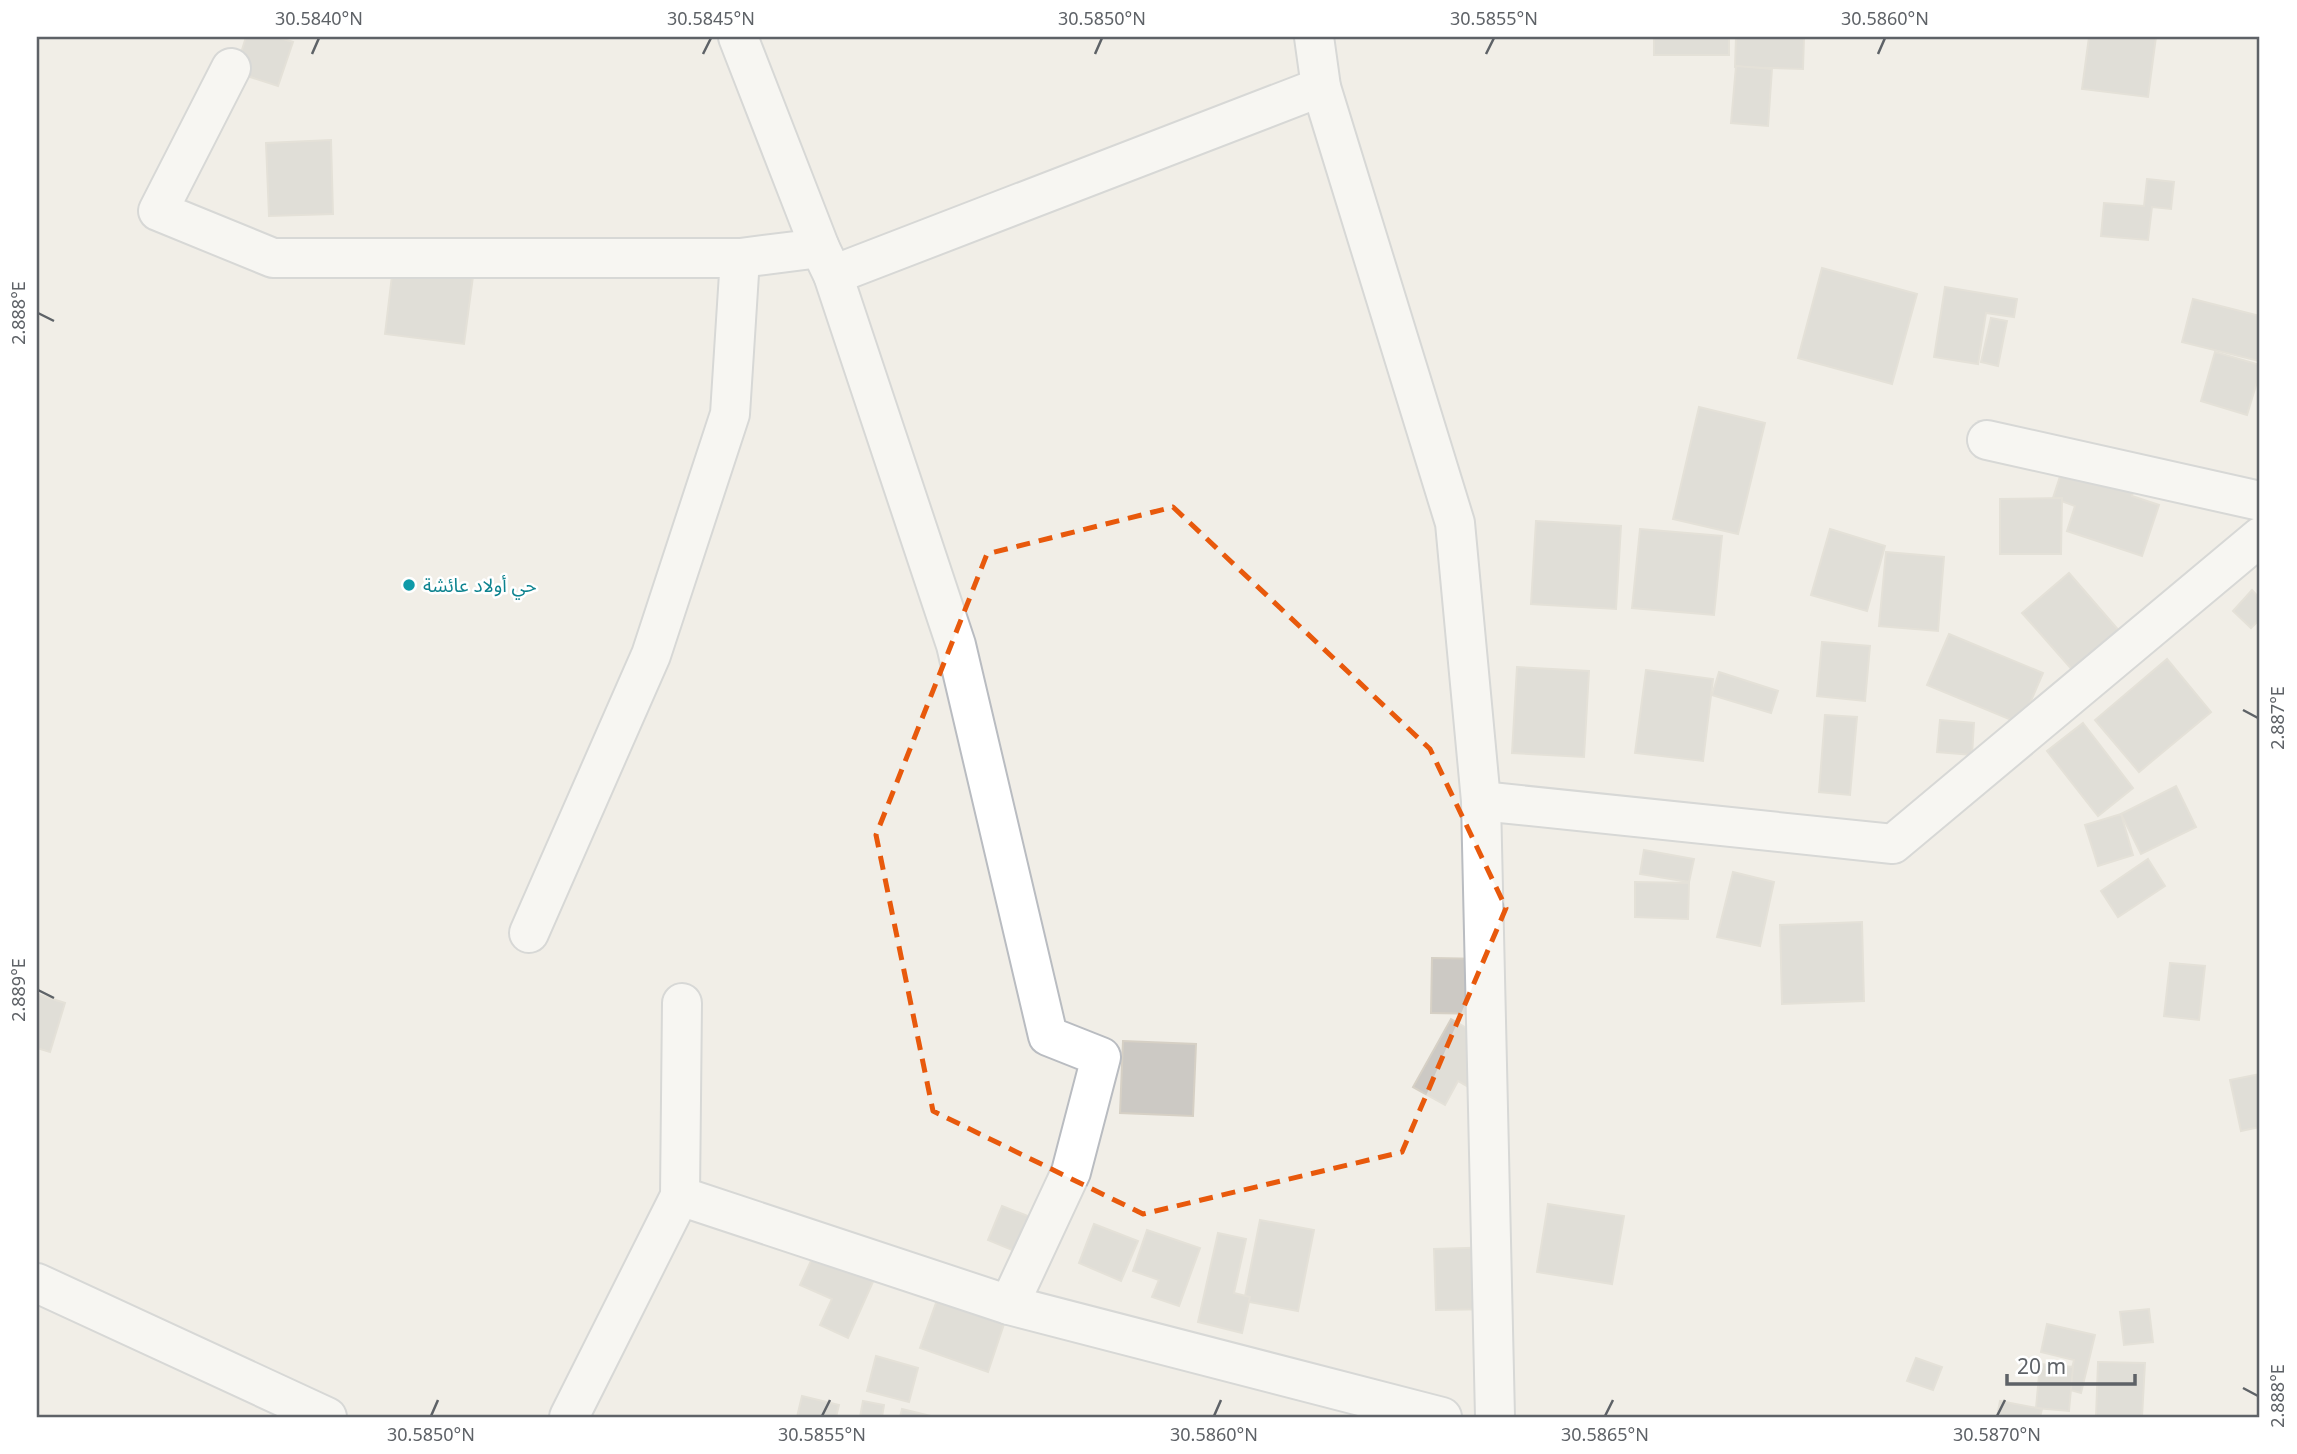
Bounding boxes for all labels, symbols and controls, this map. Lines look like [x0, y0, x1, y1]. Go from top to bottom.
text: 30.5840°N [275, 6, 363, 30]
text: 30.5845°N [667, 6, 755, 30]
text: 30.5850°N [1058, 6, 1146, 30]
text: 30.5855°N [1450, 6, 1538, 30]
text: 30.5860°N [1841, 6, 1929, 30]
text: 2.888°E [6, 281, 30, 345]
place label: حي أولاد عائشة [423, 572, 537, 600]
marker: حي أولاد عائشة [401, 577, 417, 593]
text: 2.887°E [2265, 686, 2289, 750]
text: 2.889°E [6, 958, 30, 1022]
scale bar [2007, 1342, 2134, 1386]
text: 20 m [2017, 1352, 2066, 1380]
text: 2.888°E [2265, 1364, 2289, 1428]
text: 30.5850°N [387, 1422, 475, 1446]
text: 30.5855°N [778, 1422, 866, 1446]
text: 30.5860°N [1170, 1422, 1258, 1446]
text: 30.5865°N [1561, 1422, 1649, 1446]
text: 30.5870°N [1953, 1422, 2041, 1446]

